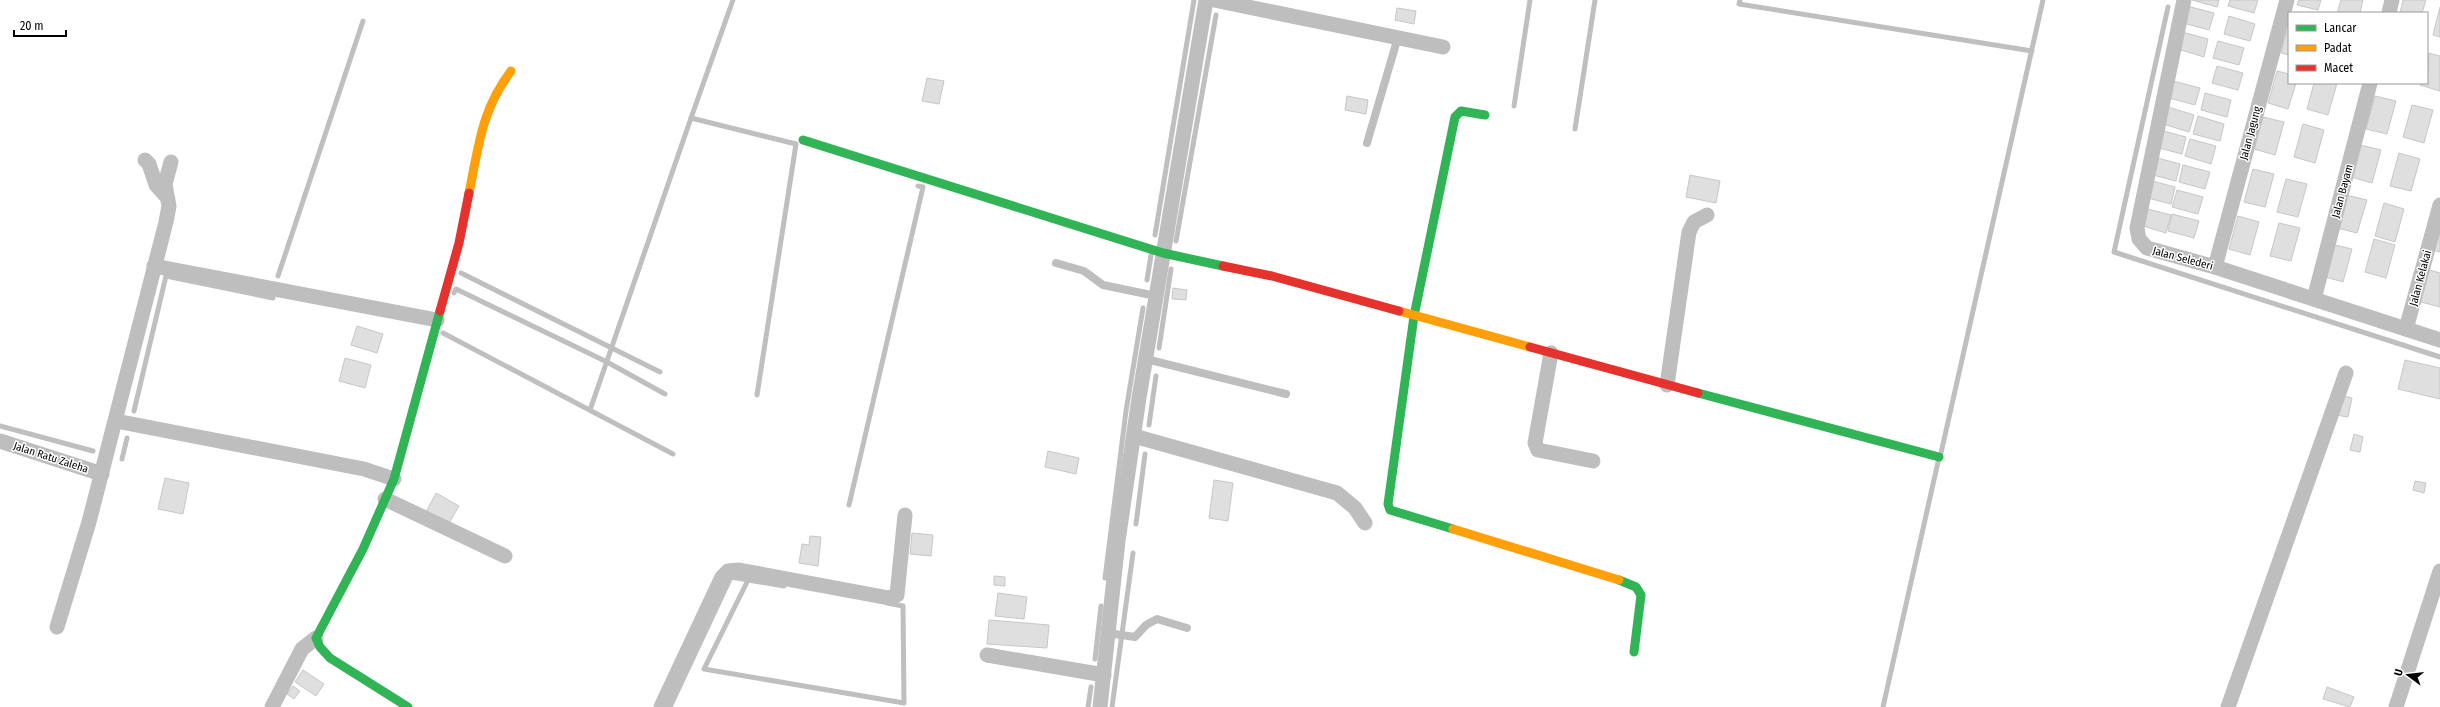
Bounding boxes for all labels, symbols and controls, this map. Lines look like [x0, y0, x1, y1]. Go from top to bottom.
scale bar [14, 12, 66, 38]
legend [2288, 12, 2428, 84]
text: 20 m [20, 19, 44, 33]
text: Lancar [2324, 21, 2357, 35]
text: Padat [2324, 41, 2352, 55]
text: Macet [2324, 61, 2353, 75]
street label: Jalan Jagung [2237, 104, 2264, 161]
street label: Jalan Bayam [2329, 163, 2356, 219]
street label: Jalan Selederi [2151, 244, 2215, 273]
street label: Jalan Kelakai [2407, 249, 2434, 308]
street label: Jalan Ratu Zaleha [12, 439, 90, 476]
north arrow [2388, 655, 2428, 695]
text: U [2392, 668, 2406, 677]

